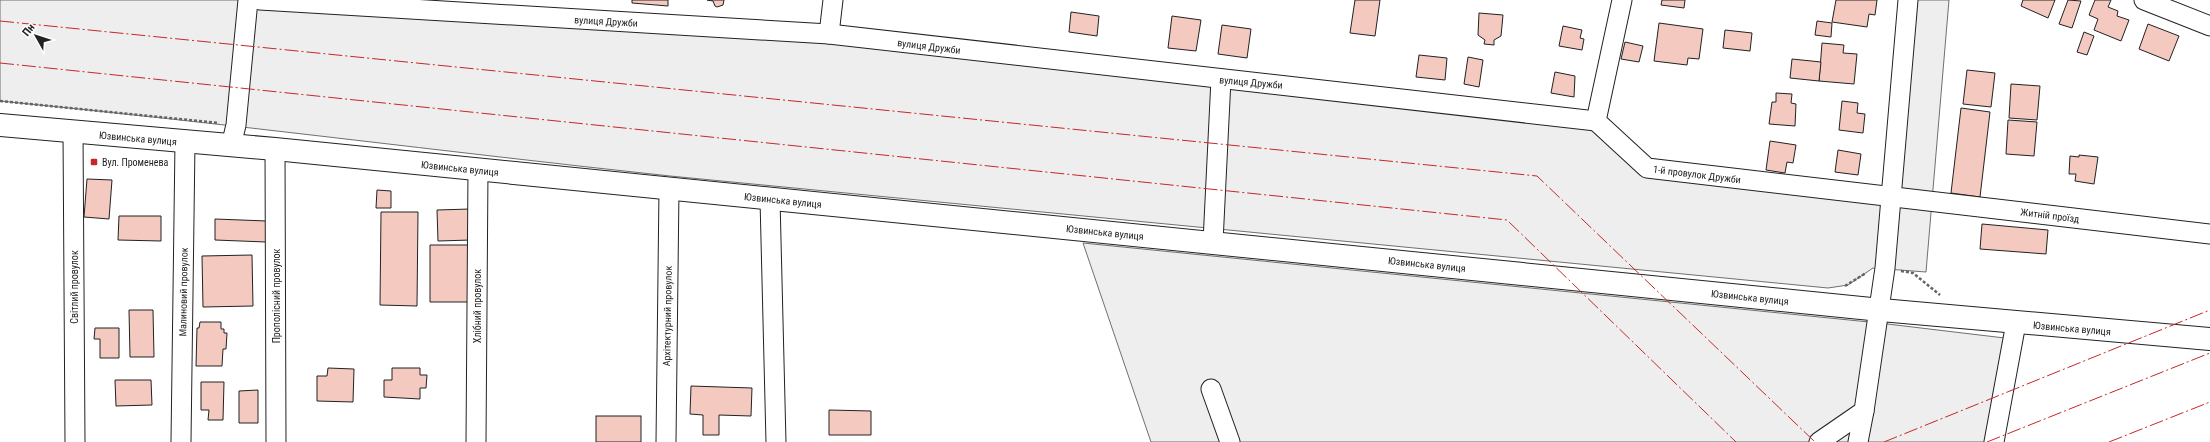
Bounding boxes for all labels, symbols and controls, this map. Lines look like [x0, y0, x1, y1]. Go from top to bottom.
street label: вулиця Дружби [574, 14, 638, 29]
north arrow [16, 16, 56, 56]
text: Пн [20, 21, 38, 39]
street label: вулиця Дружби [897, 37, 961, 56]
street label: вулиця Дружби [1219, 74, 1283, 91]
street label: Юзвинська вулиця [99, 130, 177, 147]
marker: Вул. Променева [89, 157, 99, 167]
place label: Вул. Променева [102, 157, 169, 168]
street label: Юзвинська вулиця [421, 159, 499, 178]
street label: 1-й провулок Дружби [1653, 164, 1741, 185]
street label: Юзвинська вулиця [744, 191, 822, 210]
street label: Житній проїзд [2020, 206, 2081, 225]
street label: Юзвинська вулиця [1066, 223, 1144, 242]
street label: Малиновий провулок [177, 247, 190, 337]
street label: Прополісний провулок [271, 248, 282, 343]
street label: Світлий провулок [69, 250, 80, 324]
street label: Юзвинська вулиця [1388, 255, 1466, 274]
street label: Архітектурний провулок [661, 265, 674, 366]
street label: Хлібний провулок [472, 269, 483, 343]
street label: Юзвинська вулиця [1711, 288, 1789, 307]
street label: Юзвинська вулиця [2033, 320, 2111, 337]

